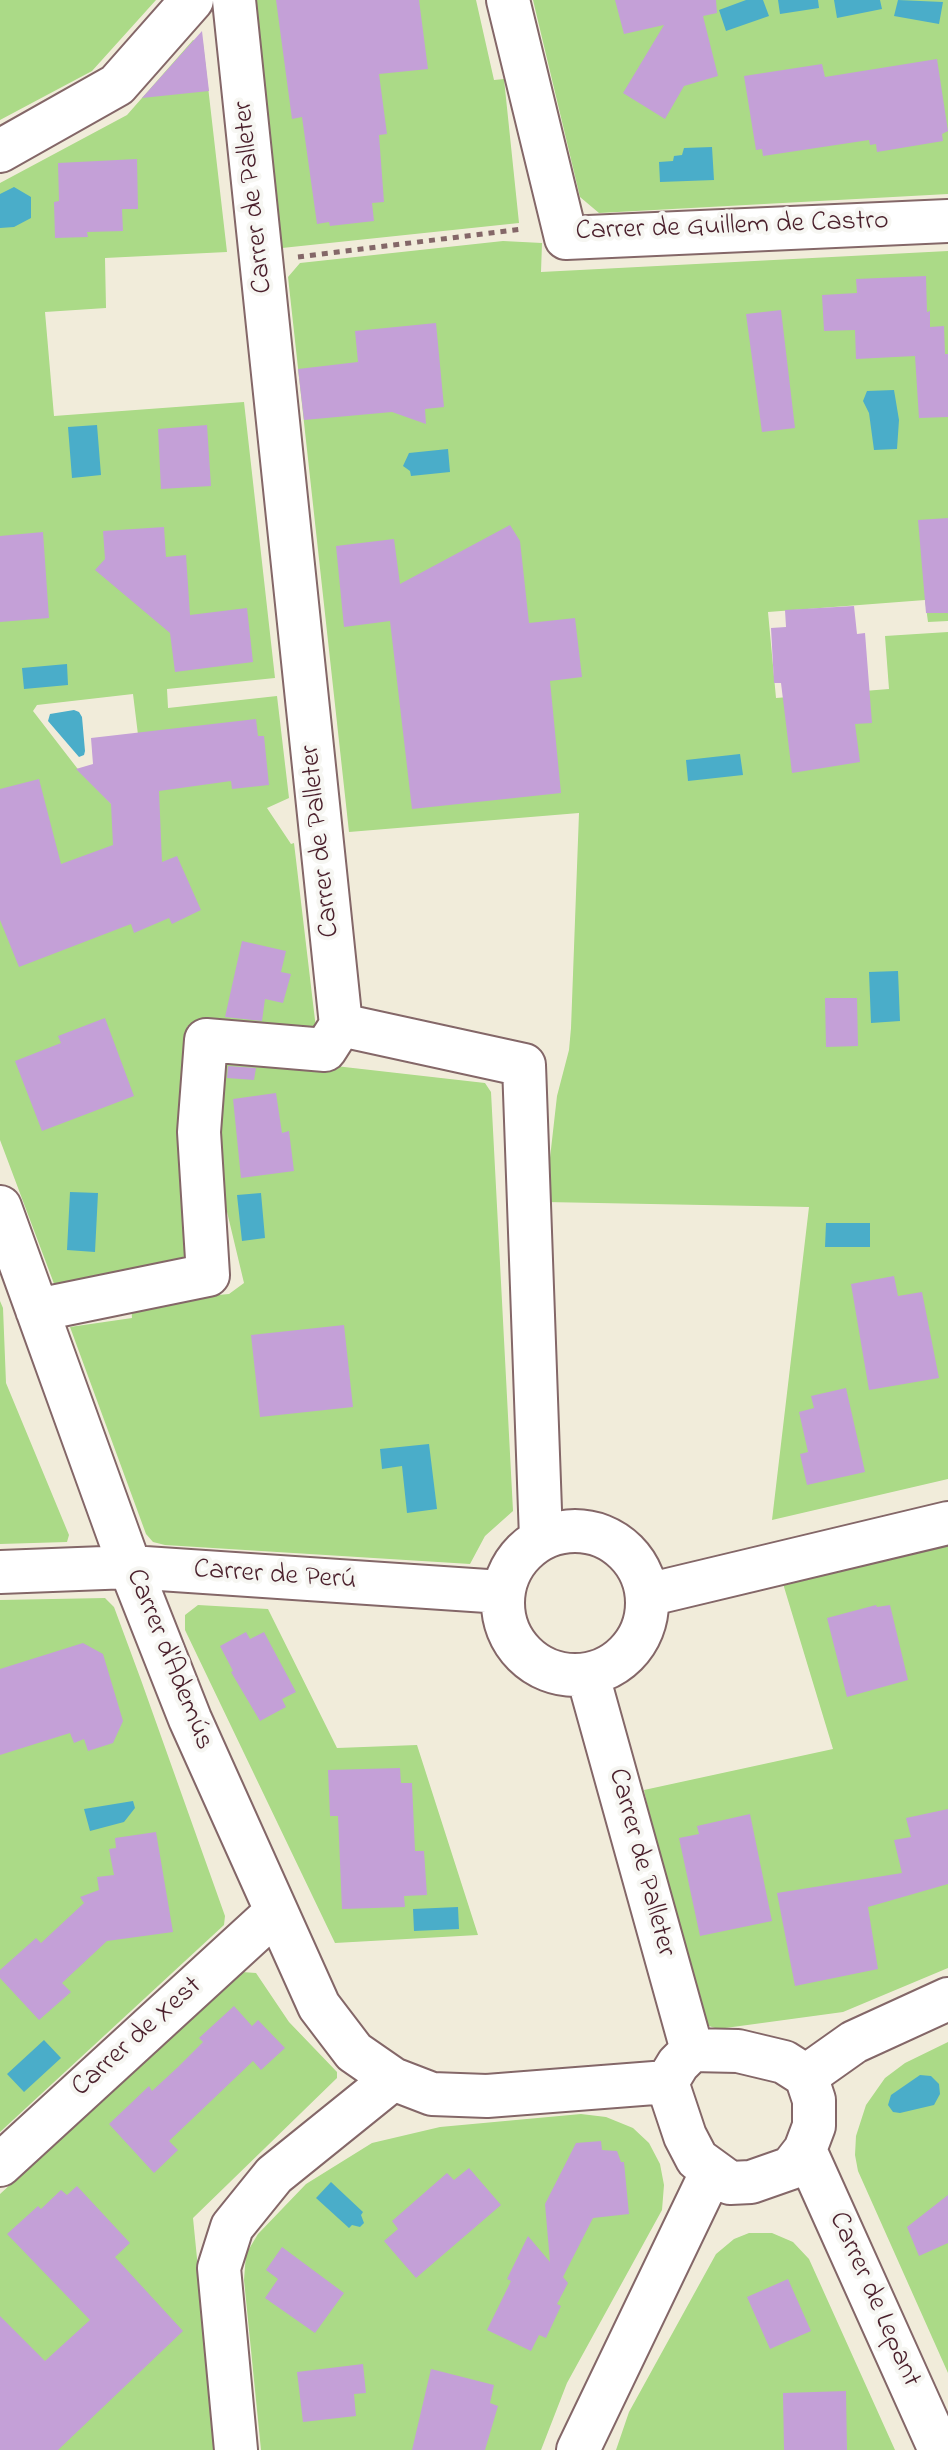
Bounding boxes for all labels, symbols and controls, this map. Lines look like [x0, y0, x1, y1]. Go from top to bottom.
street label: Carrer de Palleter [228, 99, 282, 295]
street label: Carrer de Guillem de Castro [575, 206, 889, 250]
street label: Carrer de Palleter [295, 743, 349, 939]
street label: Carrer de Perú [193, 1555, 357, 1599]
street label: Carrer d'Ademús [116, 1565, 220, 1755]
street label: Carrer de Palleter [599, 1765, 681, 1961]
street label: Carrer de Xest [66, 1971, 210, 2105]
street label: Carrer de Lepant [819, 2207, 927, 2393]

